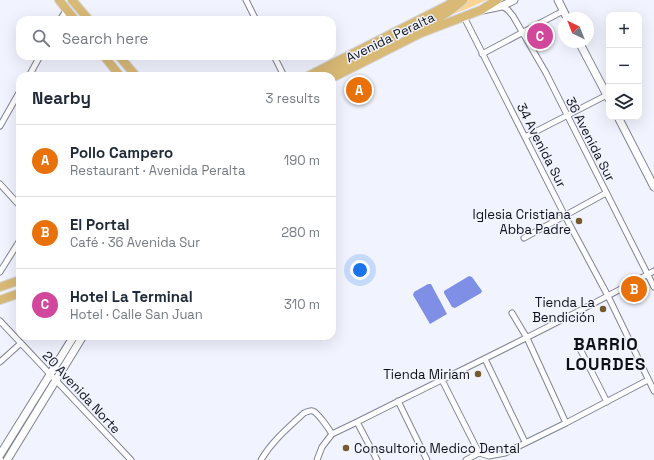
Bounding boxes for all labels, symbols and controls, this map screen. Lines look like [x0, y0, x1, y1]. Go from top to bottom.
street label: Avenida Peralta [343, 8, 438, 66]
north arrow [558, 12, 594, 48]
map controls [606, 12, 642, 120]
button: + [606, 12, 642, 48]
search box [16, 16, 336, 60]
pin: C [527, 21, 553, 51]
icon: search [30, 27, 52, 49]
text: Search here [62, 29, 148, 48]
button: − [606, 48, 642, 84]
pin: A [346, 75, 372, 105]
button: layers [606, 84, 642, 120]
text: Nearby [32, 87, 91, 109]
text: 3 results [266, 90, 320, 107]
street label: 36 Avenida Sur [562, 94, 619, 184]
street label: 34 Avenida Sur [513, 100, 570, 190]
text: Pollo Campero [70, 143, 173, 162]
text: A [41, 152, 49, 169]
text: 190 m [284, 152, 320, 169]
text: Restaurant · Avenida Peralta [70, 162, 245, 179]
place label: Iglesia Cristiana Abba Padre [473, 206, 572, 238]
text: El Portal [70, 215, 130, 234]
marker: Iglesia Cristiana Abba Padre [574, 216, 584, 226]
text: B [41, 224, 49, 241]
text: 280 m [281, 224, 320, 241]
text: Café · 36 Avenida Sur [70, 234, 200, 251]
your location [350, 260, 370, 280]
pin: B [621, 274, 647, 304]
text: Hotel La Terminal [70, 287, 193, 306]
place label: Tienda La Bendición [532, 294, 596, 326]
text: C [41, 296, 49, 313]
text: 310 m [284, 296, 320, 313]
marker: Tienda La Bendición [598, 304, 608, 314]
text: Hotel · Calle San Juan [70, 306, 203, 323]
district label: BARRIO LOURDES [566, 333, 646, 375]
street label: 20 Avenida Norte [39, 347, 124, 437]
place label: Tienda Miriam [383, 366, 470, 383]
marker: Tienda Miriam [473, 369, 483, 379]
place label: Consultorio Medico Dental [354, 440, 520, 457]
marker: Consultorio Medico Dental [341, 443, 351, 453]

